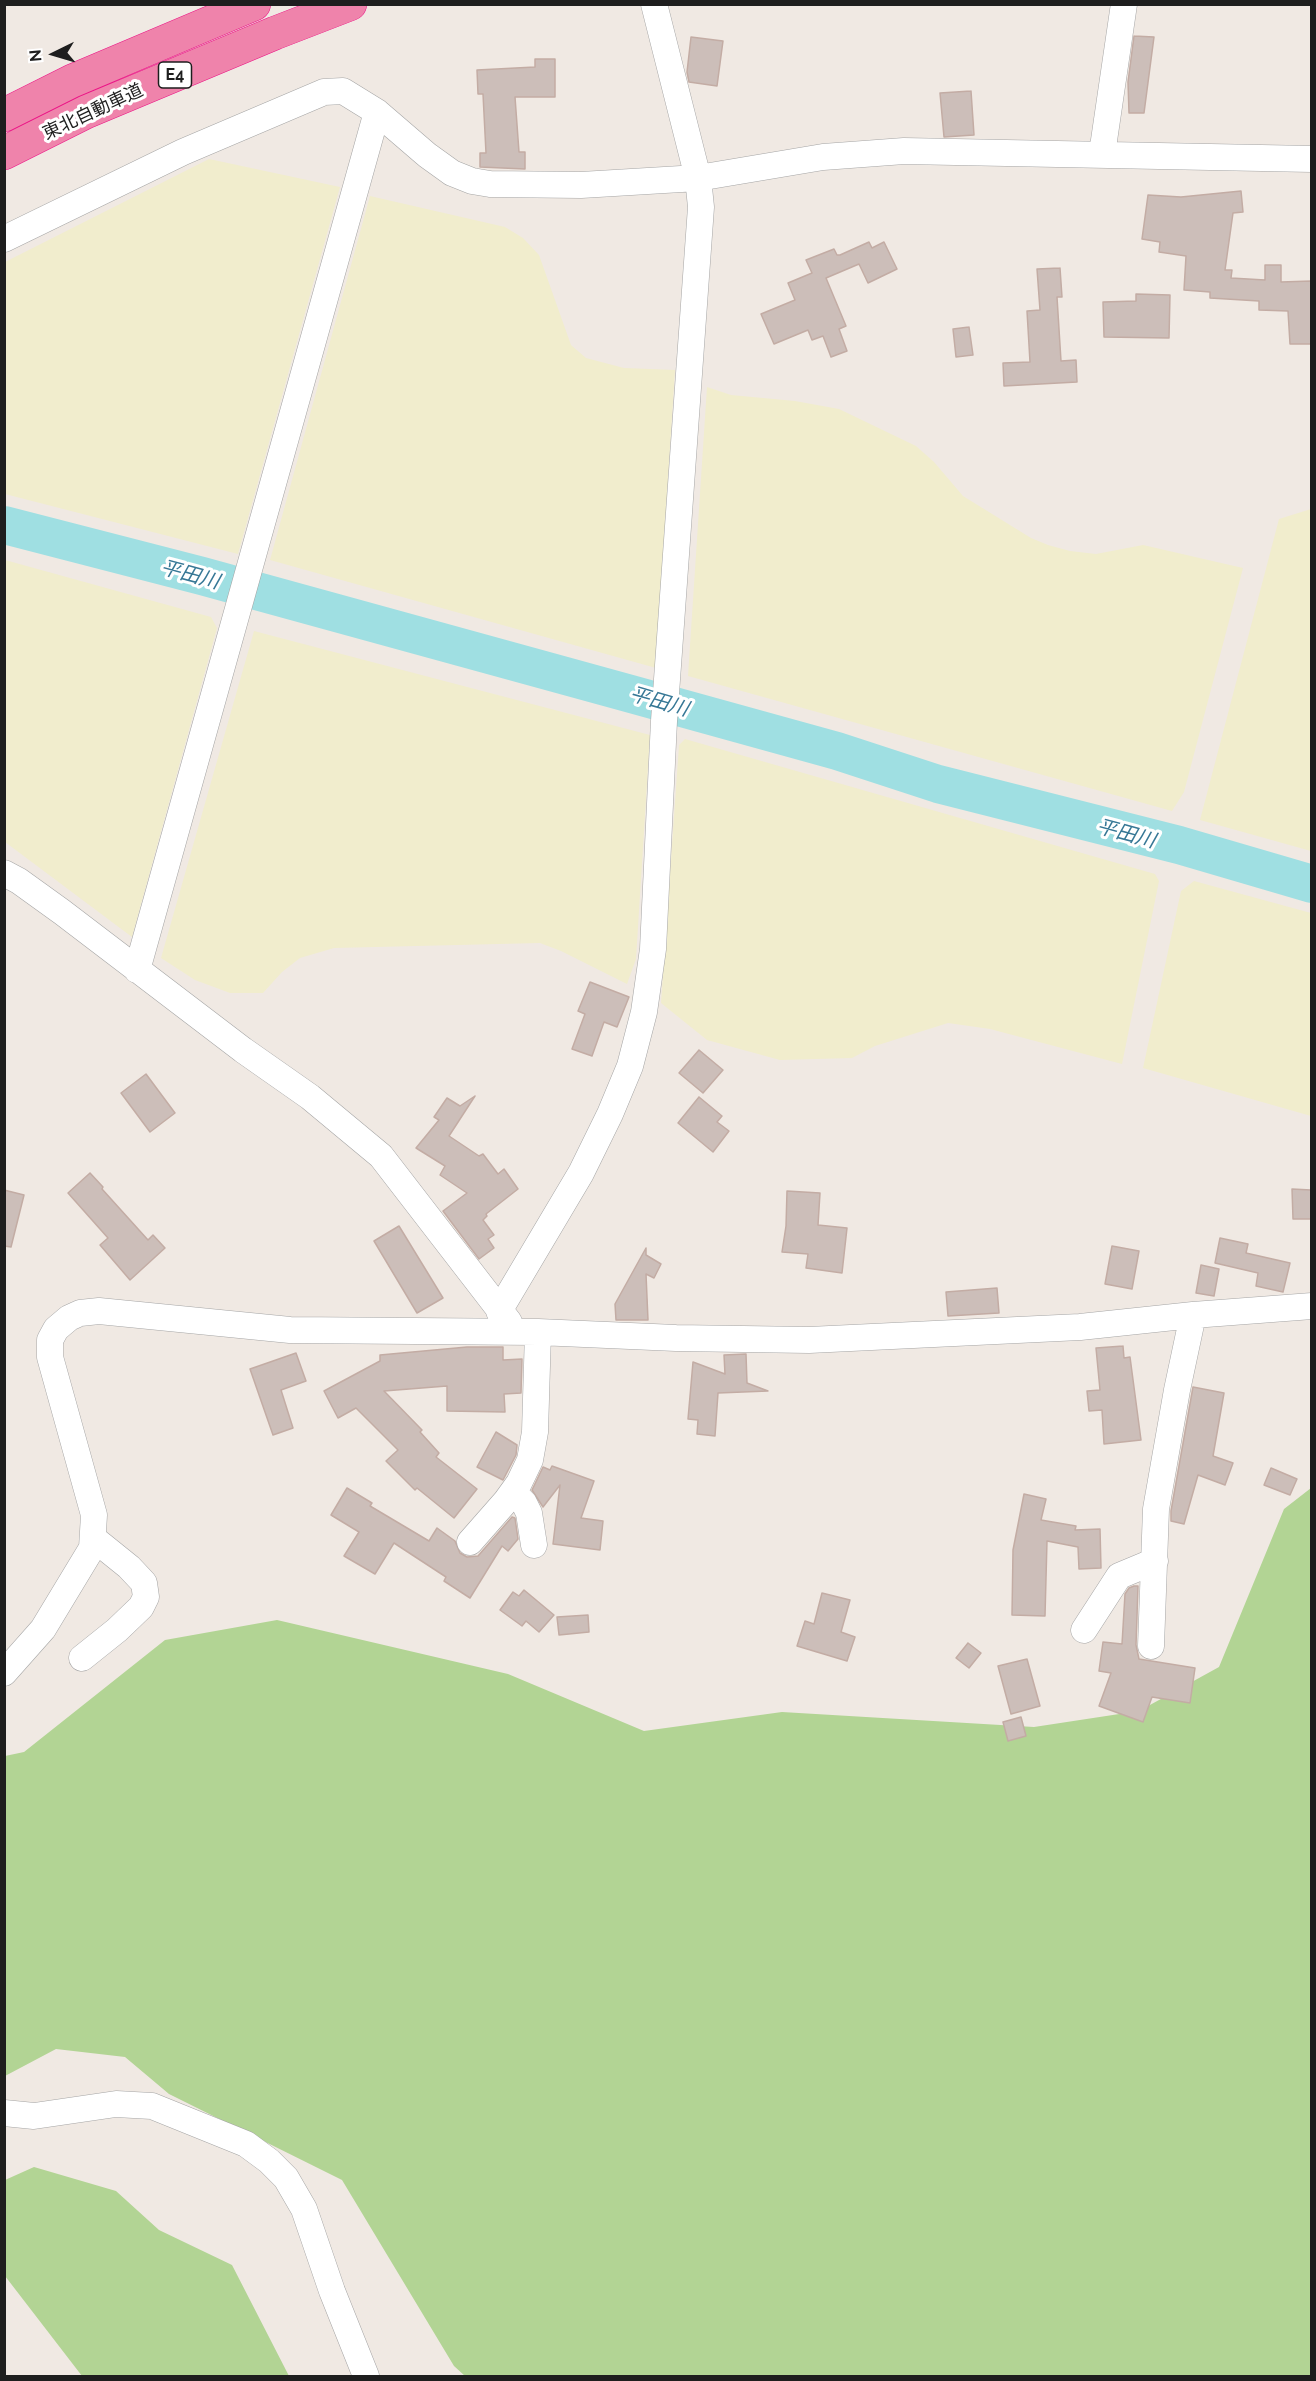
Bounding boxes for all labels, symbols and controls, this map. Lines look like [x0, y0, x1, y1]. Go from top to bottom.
north arrow [24, 24, 84, 84]
text: N [26, 49, 46, 63]
road number: E4 [158, 62, 192, 88]
street label: 東北自動車道 [39, 79, 147, 145]
water label: 平田川 [158, 556, 222, 594]
water label: 平田川 [627, 682, 691, 722]
water label: 平田川 [1094, 815, 1158, 853]

